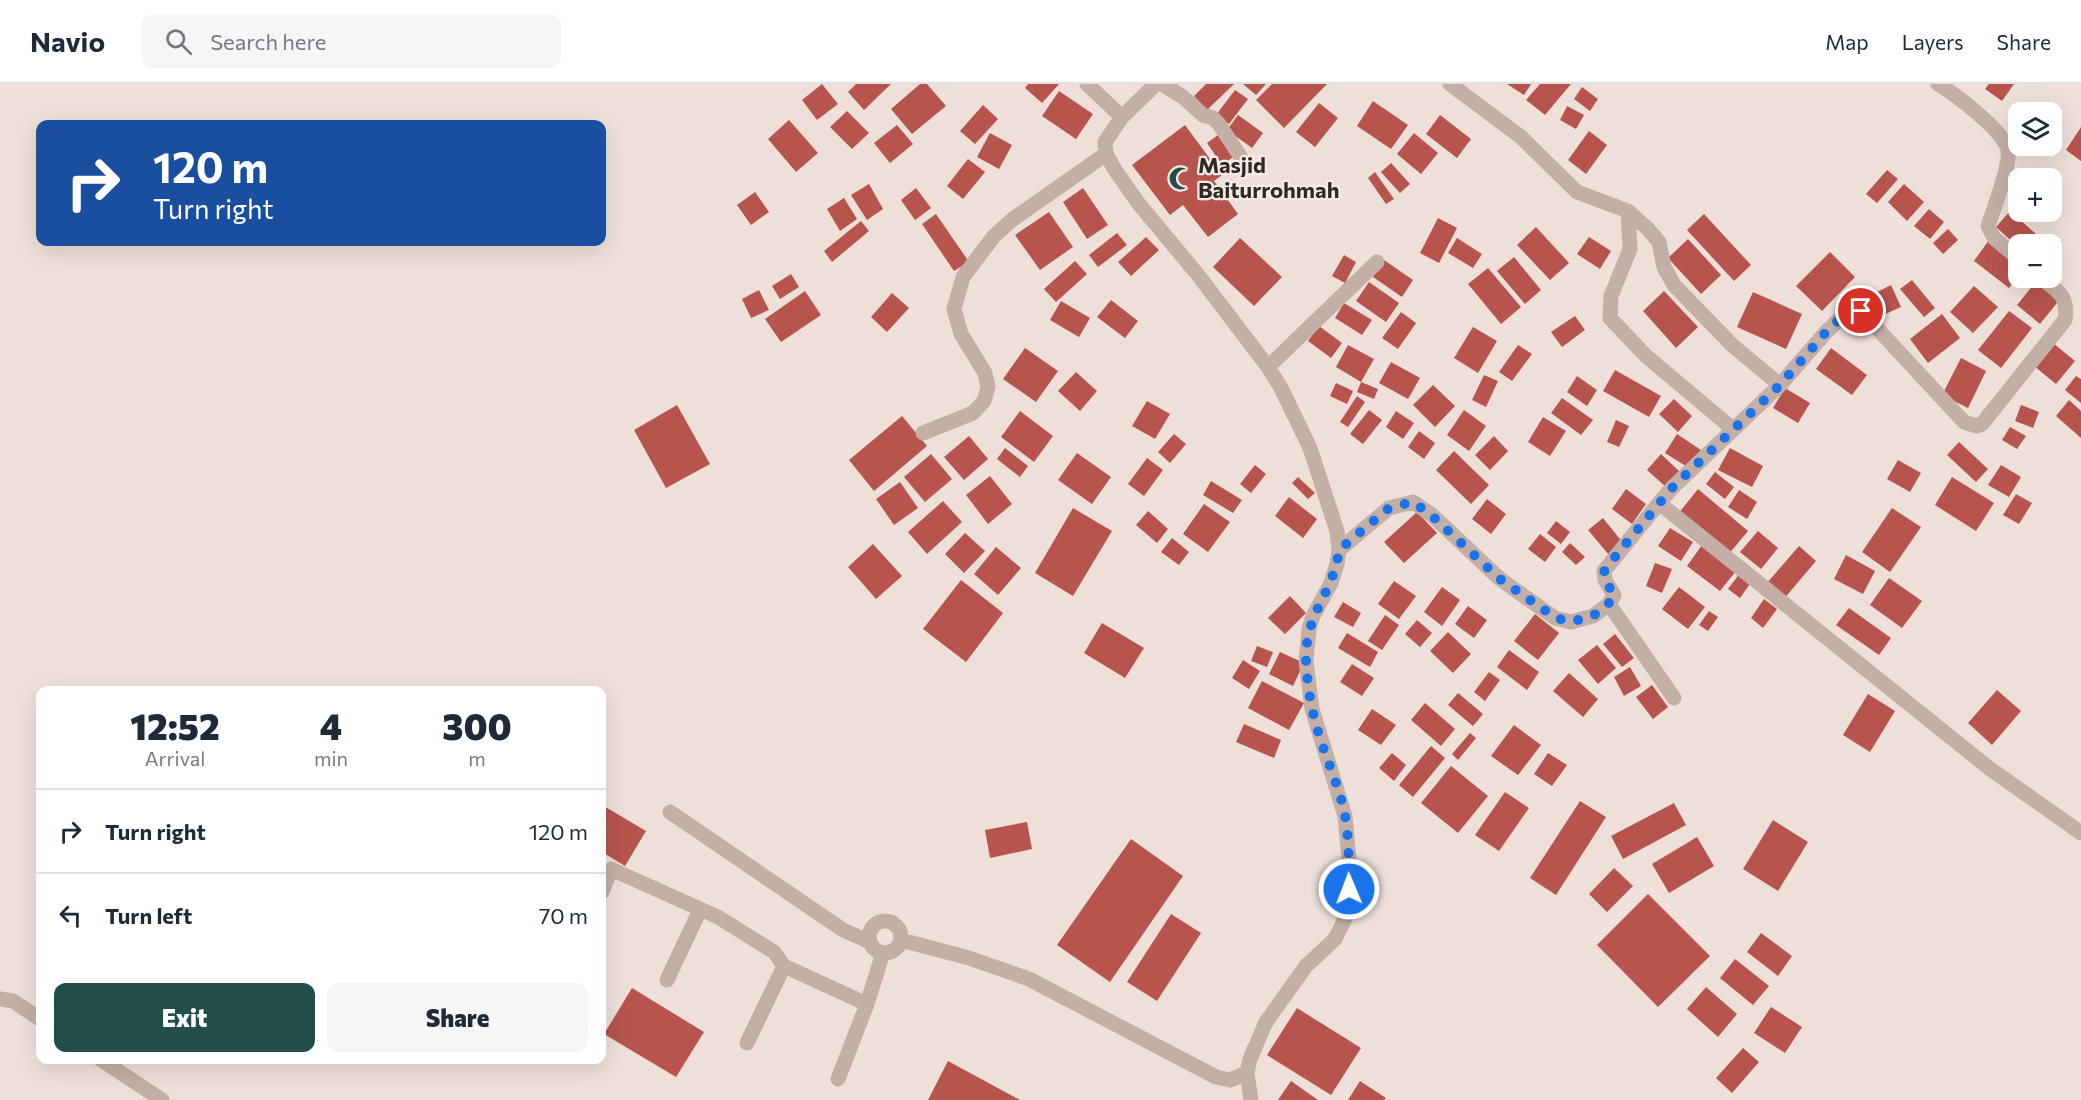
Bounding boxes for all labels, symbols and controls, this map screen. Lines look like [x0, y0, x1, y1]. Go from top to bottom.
search box [141, 14, 561, 68]
text: Navio [30, 24, 105, 58]
icon: search [162, 25, 195, 58]
text: Search here [210, 28, 326, 55]
text: Map [1825, 29, 1869, 54]
text: Layers [1902, 29, 1964, 54]
text: Share [1997, 29, 2051, 54]
map controls [2008, 102, 2062, 288]
button: layers [2008, 102, 2062, 156]
text: 120 m [153, 140, 268, 192]
icon: right [54, 144, 132, 222]
place label: Masjid Baiturrohmah [1198, 151, 1339, 203]
mosque icon: Masjid Baiturrohmah [1167, 165, 1193, 191]
button: + [2008, 168, 2062, 222]
text: Turn right [153, 192, 273, 225]
button: − [2008, 234, 2062, 288]
pin [1835, 285, 1886, 336]
icon: arrive [1844, 294, 1877, 327]
text: 12:52 [130, 703, 220, 747]
text: 4 [320, 703, 342, 747]
text: 300 [442, 703, 512, 747]
text: Arrival [145, 746, 205, 770]
text: min [314, 746, 348, 770]
text: m [468, 746, 486, 770]
icon: right [54, 815, 87, 848]
text: Turn right [105, 818, 206, 845]
text: 120 m [529, 818, 588, 845]
position arrow [1317, 857, 1381, 921]
icon: left [54, 899, 87, 932]
text: Turn left [105, 902, 192, 929]
text: 70 m [539, 902, 588, 929]
button: Exit [54, 983, 315, 1052]
button: Share [327, 983, 588, 1052]

